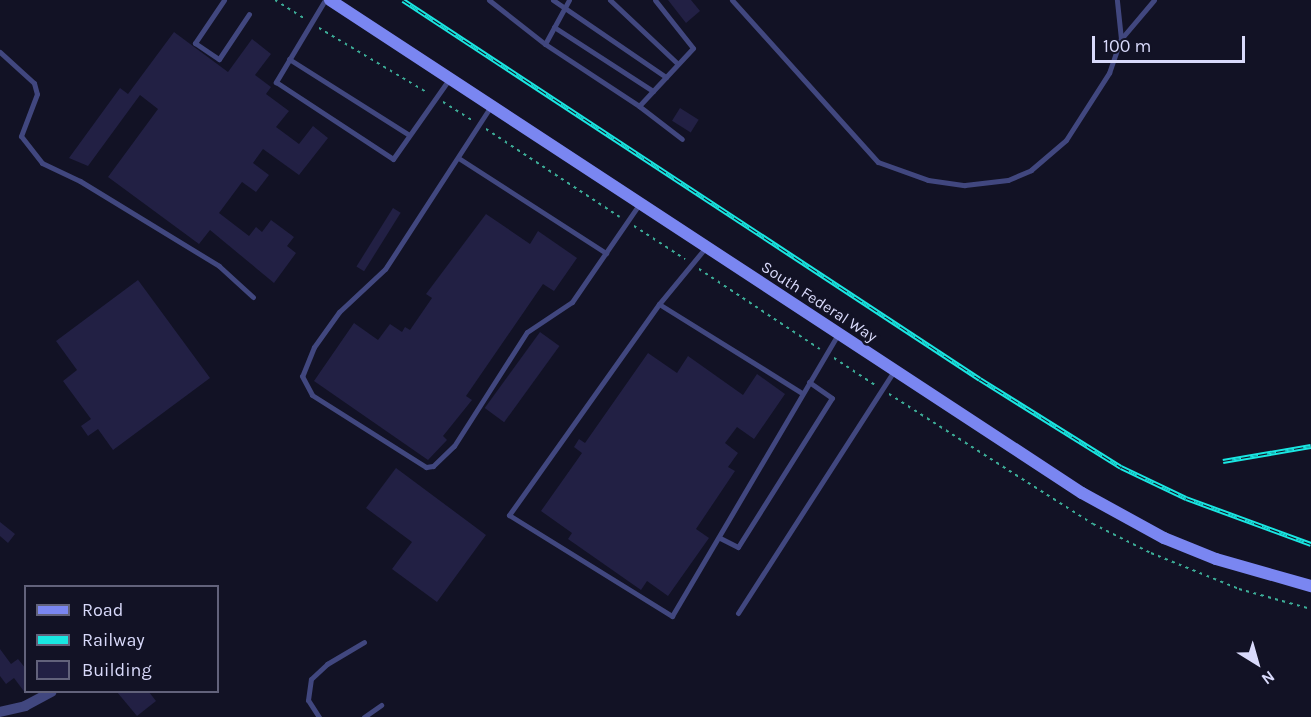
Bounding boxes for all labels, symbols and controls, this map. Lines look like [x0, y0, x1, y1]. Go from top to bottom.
scale bar [1095, 24, 1248, 62]
text: 100 m [1103, 35, 1151, 57]
street label: South Federal Way [757, 257, 881, 347]
legend [24, 585, 219, 693]
text: Road [82, 599, 123, 621]
text: Railway [82, 629, 145, 651]
north arrow [1227, 633, 1287, 693]
text: Building [82, 659, 152, 681]
text: N [1258, 667, 1278, 689]

